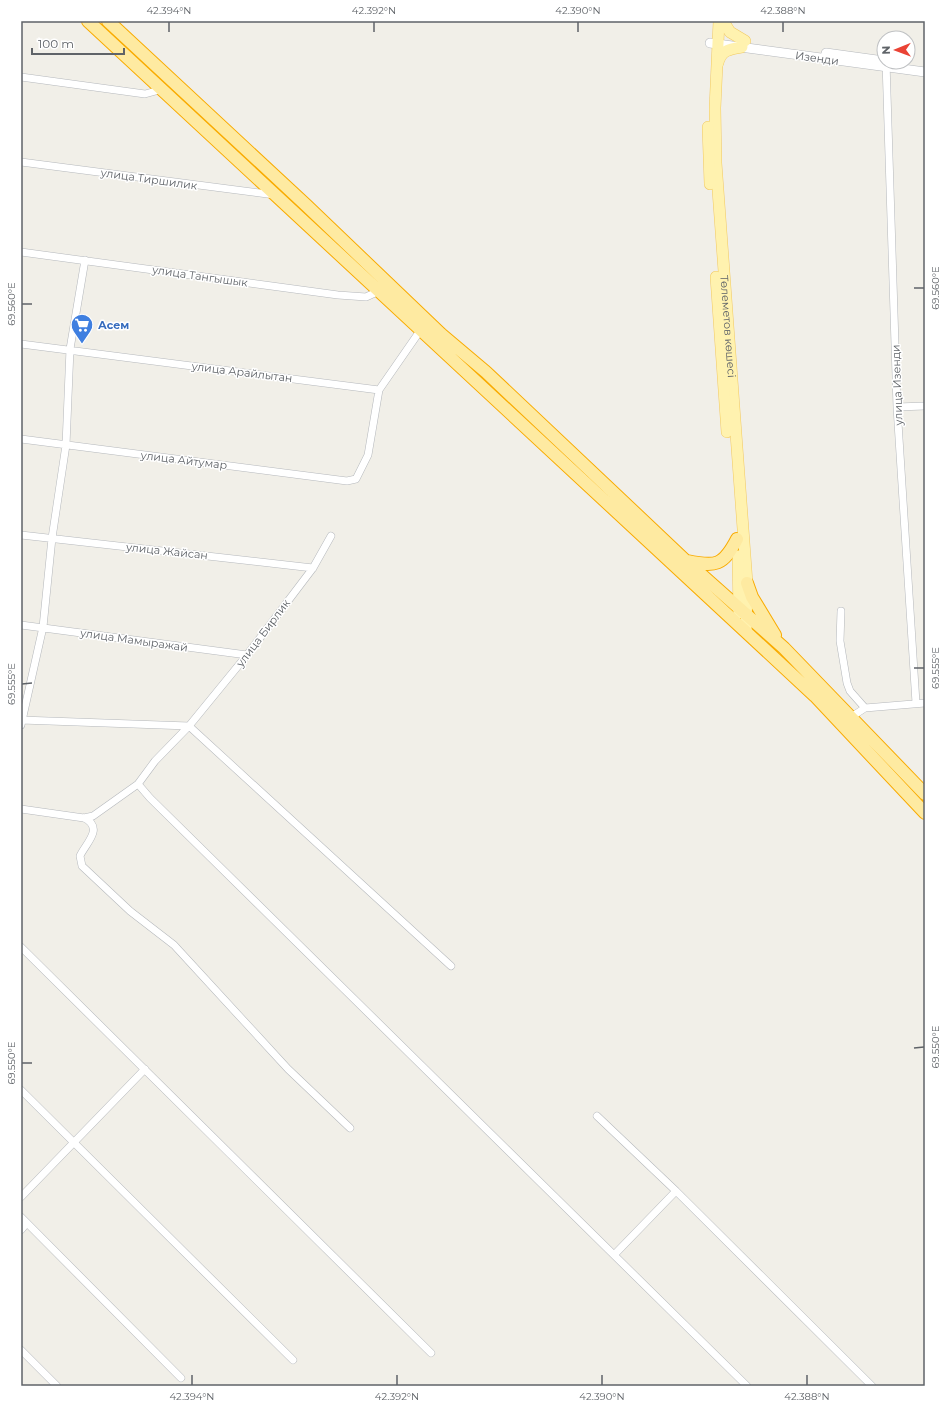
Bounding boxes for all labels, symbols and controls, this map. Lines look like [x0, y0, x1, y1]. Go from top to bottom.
text: 42.394°N [147, 4, 191, 17]
text: 42.392°N [352, 4, 396, 17]
text: 42.390°N [555, 4, 601, 17]
text: 42.388°N [760, 4, 806, 17]
scale bar [32, 30, 124, 56]
north arrow [876, 30, 916, 70]
text: 100 m [38, 36, 74, 51]
text: N [879, 46, 893, 55]
street label: Изенди [794, 48, 840, 68]
street label: улица Тиршилик [99, 165, 199, 193]
street label: улица Тангышык [150, 262, 249, 290]
text: 69.560°E [929, 266, 942, 310]
street label: Төлеметов көшесі [717, 275, 739, 378]
text: 69.560°E [5, 282, 18, 326]
supermarket icon: Асем [69, 312, 95, 345]
place label: Асем [98, 318, 129, 332]
street label: улица Изенди [889, 344, 905, 427]
street label: улица Арайлытан [190, 359, 293, 385]
street label: улица Айтумар [139, 448, 228, 472]
street label: улица Жайсан [124, 540, 209, 562]
street label: улица Бирлик [232, 596, 293, 670]
street label: улица Мамыражай [78, 625, 189, 654]
text: 69.555°E [929, 647, 942, 689]
text: 69.555°E [5, 663, 18, 705]
text: 69.550°E [929, 1025, 942, 1068]
text: 69.550°E [5, 1041, 18, 1084]
text: 42.394°N [170, 1390, 214, 1403]
text: 42.392°N [375, 1390, 419, 1403]
text: 42.390°N [579, 1390, 625, 1403]
text: 42.388°N [784, 1390, 830, 1403]

